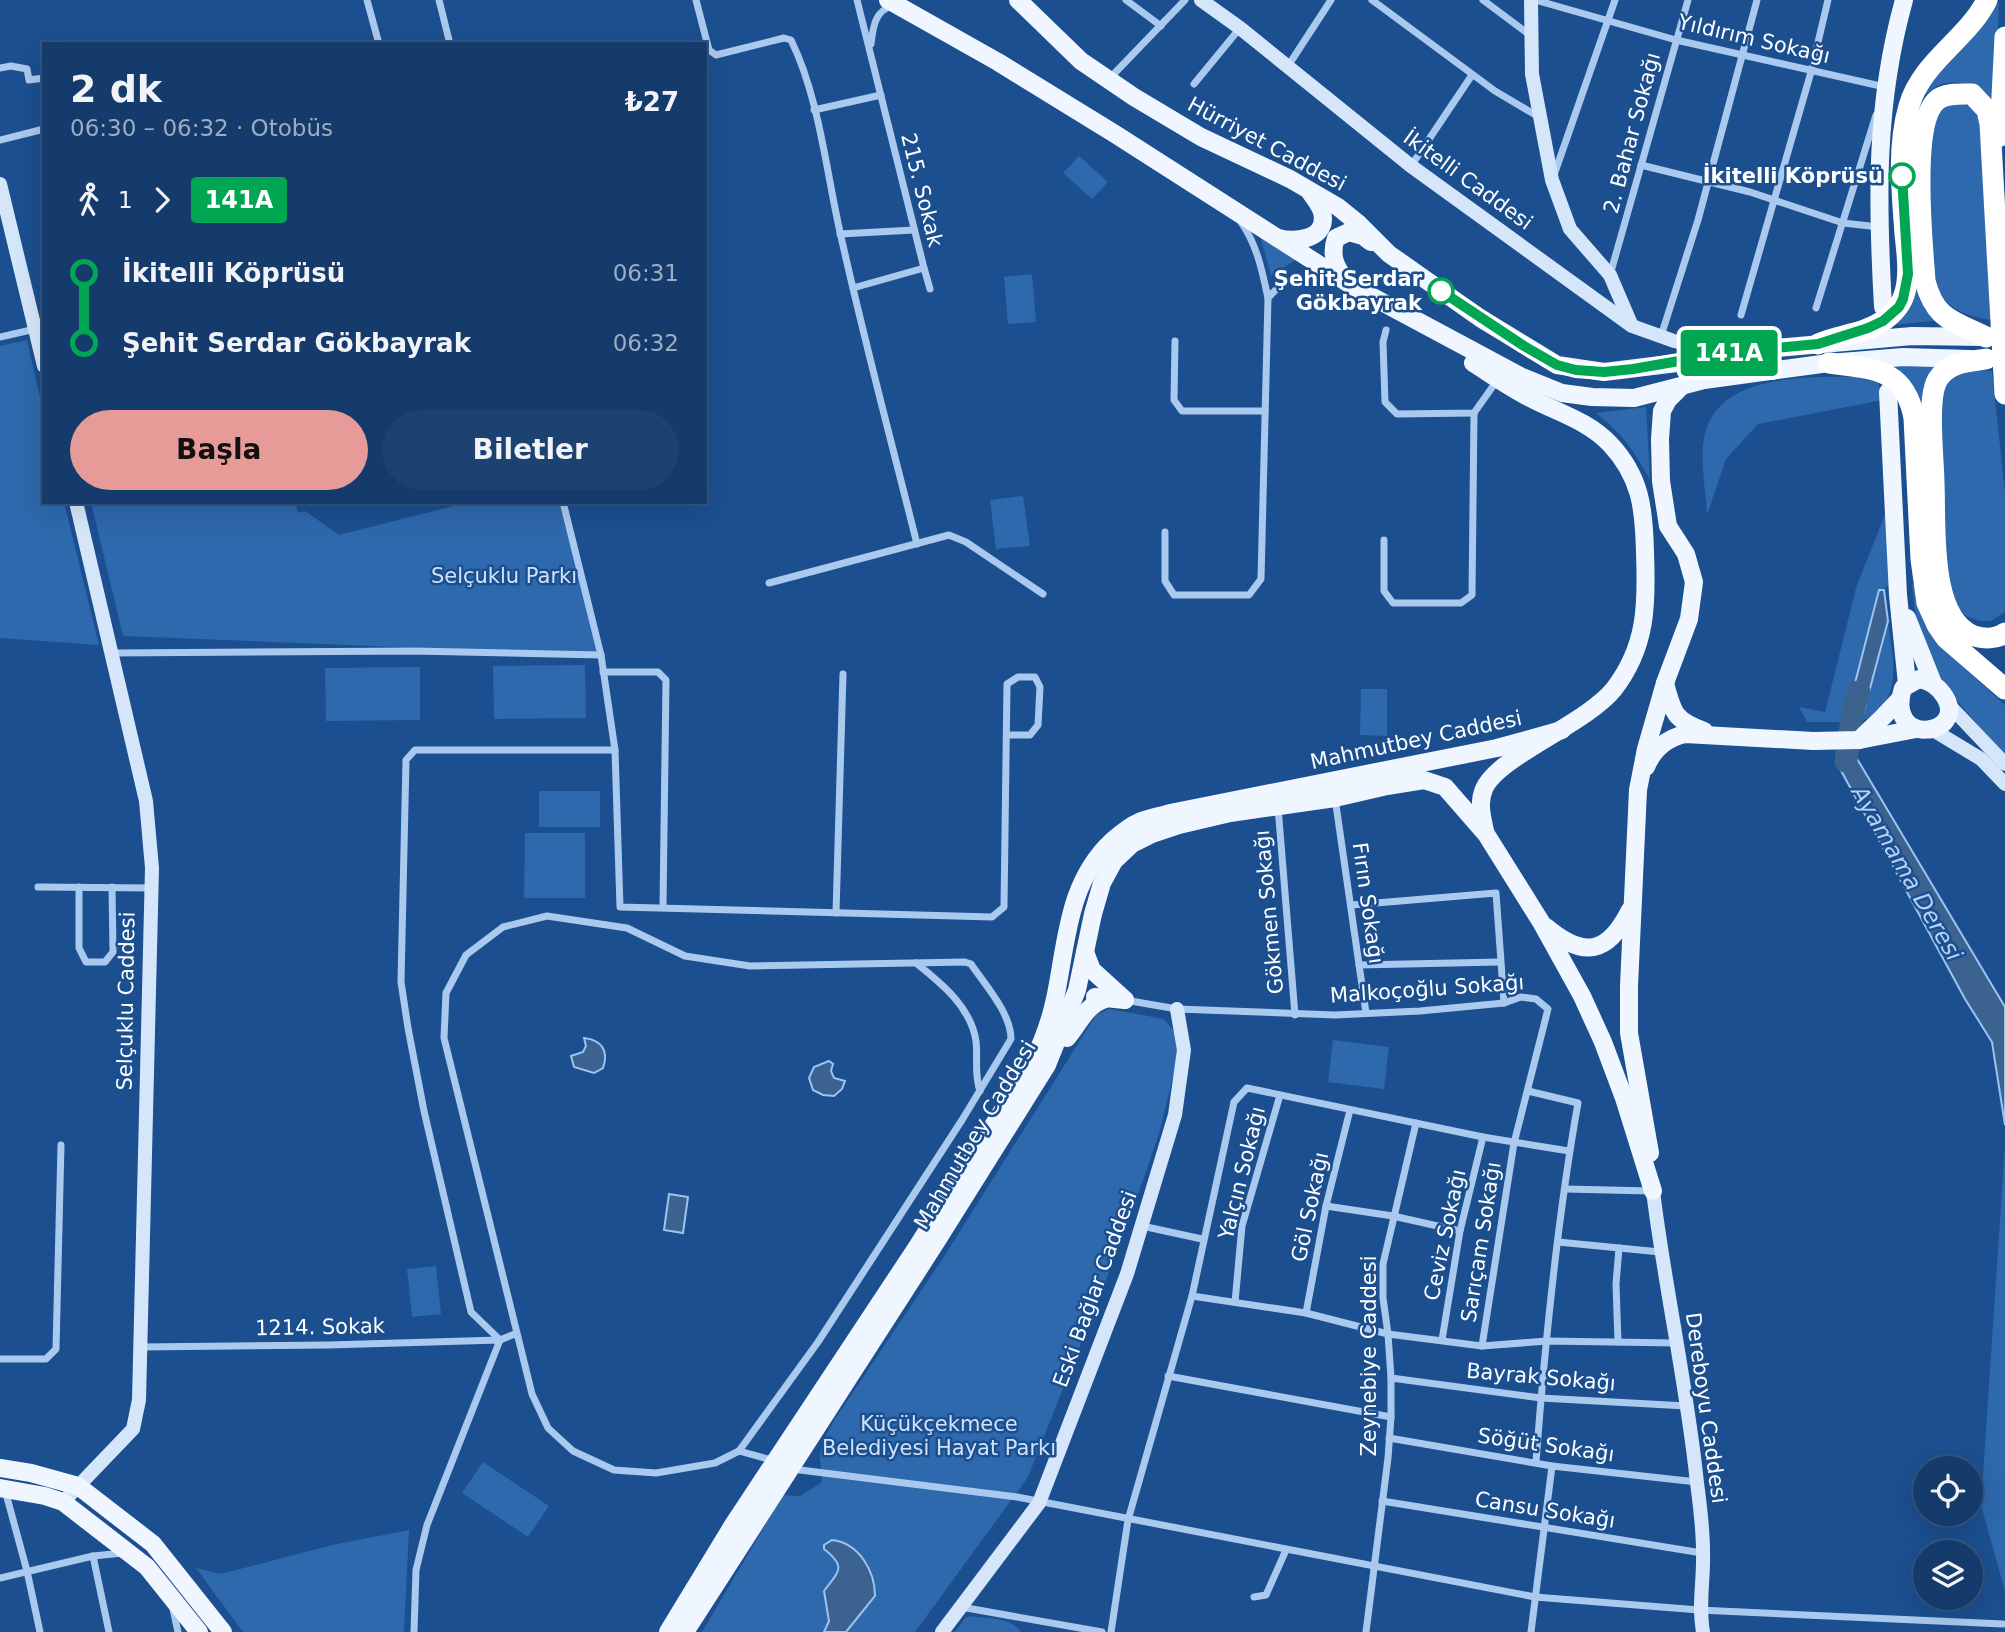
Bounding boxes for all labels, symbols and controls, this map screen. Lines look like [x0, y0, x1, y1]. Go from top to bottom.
street label: Yıldırım Sokağı [1675, 10, 1832, 68]
street label: 2. Bahar Sokağı [1599, 50, 1665, 216]
text: 2 dk [70, 67, 162, 111]
text: ₺27 [625, 87, 679, 117]
street label: Hürriyet Caddesi [1184, 92, 1350, 196]
text: 06:30 – 06:32 · Otobüs [70, 115, 333, 141]
street label: İkitelli Caddesi [1399, 124, 1538, 235]
street label: 215. Sokak [896, 131, 948, 250]
place label: İkitelli Köprüsü [1703, 163, 1883, 188]
marker: İkitelli Köprüsü [1889, 163, 1915, 189]
icon: walk [70, 181, 108, 219]
icon: forward [143, 181, 181, 219]
text: 141A [205, 186, 273, 214]
text: 1 [118, 187, 133, 213]
text: İkitelli Köprüsü [122, 258, 345, 288]
text: 06:31 [613, 260, 679, 286]
place label: Şehit Serdar Gökbayrak [1274, 267, 1423, 315]
marker: Şehit Serdar Gökbayrak [1428, 278, 1454, 304]
text: Şehit Serdar Gökbayrak [122, 328, 471, 358]
text: 06:32 [613, 330, 679, 356]
line badge: 141A [1680, 330, 1778, 376]
text: 141A [1695, 339, 1763, 367]
button: Başla [70, 410, 368, 490]
button: Biletler [382, 410, 679, 490]
park label: Selçuklu Parkı [431, 564, 577, 588]
street label: Mahmutbey Caddesi [1308, 706, 1524, 774]
water label: Ayamama Deresi [1845, 779, 1968, 966]
street label: Gökmen Sokağı [1250, 829, 1288, 995]
street label: Fırın Sokağı [1348, 841, 1388, 965]
street label: Selçuklu Caddesi [112, 911, 140, 1091]
street label: Malkoçoğlu Sokağı [1329, 970, 1525, 1008]
street label: Mahmutbey Caddesi [909, 1036, 1041, 1234]
street label: Yalçın Sokağı [1214, 1104, 1270, 1243]
street label: Göl Sokağı [1287, 1150, 1333, 1264]
street label: Sarıçam Sokağı [1456, 1160, 1506, 1324]
street label: Ceviz Sokağı [1419, 1167, 1471, 1303]
street label: Eski Bağlar Caddesi [1048, 1187, 1142, 1391]
street label: Zeynebiye Caddesi [1357, 1255, 1381, 1457]
street label: Dereboyu Caddesi [1681, 1311, 1731, 1505]
street label: 1214. Sokak [255, 1314, 386, 1340]
street label: Bayrak Sokağı [1465, 1359, 1617, 1395]
park label: Küçükçekmece Belediyesi Hayat Parkı [822, 1412, 1056, 1460]
street label: Söğüt Sokağı [1476, 1424, 1616, 1466]
map controls [1913, 1456, 1983, 1610]
button: locate [1913, 1456, 1983, 1526]
street label: Cansu Sokağı [1473, 1487, 1617, 1533]
button: layers [1913, 1540, 1983, 1610]

